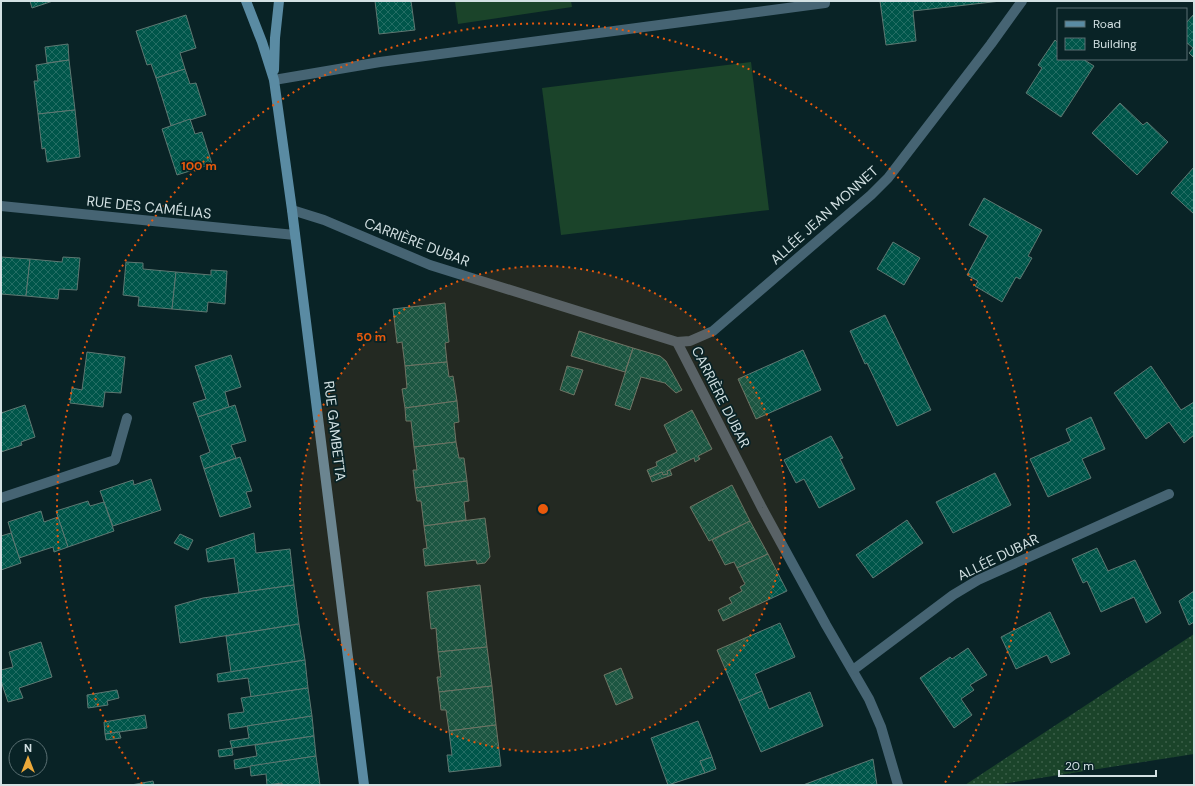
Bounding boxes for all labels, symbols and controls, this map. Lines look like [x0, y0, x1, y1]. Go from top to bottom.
legend [1057, 8, 1187, 60]
text: Road [1093, 16, 1121, 32]
text: Building [1093, 36, 1137, 52]
text: 100 m [181, 158, 217, 174]
street label: ALLÉE JEAN MONNET [766, 162, 882, 268]
street label: RUE DES CAMÉLIAS [86, 191, 212, 223]
street label: CARRIÈRE DUBAR [362, 214, 472, 270]
text: 50 m [356, 329, 386, 345]
street label: CARRIÈRE DUBAR [688, 343, 754, 451]
street label: RUE GAMBETTA [320, 380, 350, 482]
centre of rings [536, 502, 550, 516]
street label: ALLÉE DUBAR [954, 530, 1042, 584]
north arrow [8, 738, 48, 778]
text: N [24, 741, 32, 755]
scale bar [1059, 752, 1156, 778]
text: 20 m [1065, 758, 1094, 774]

